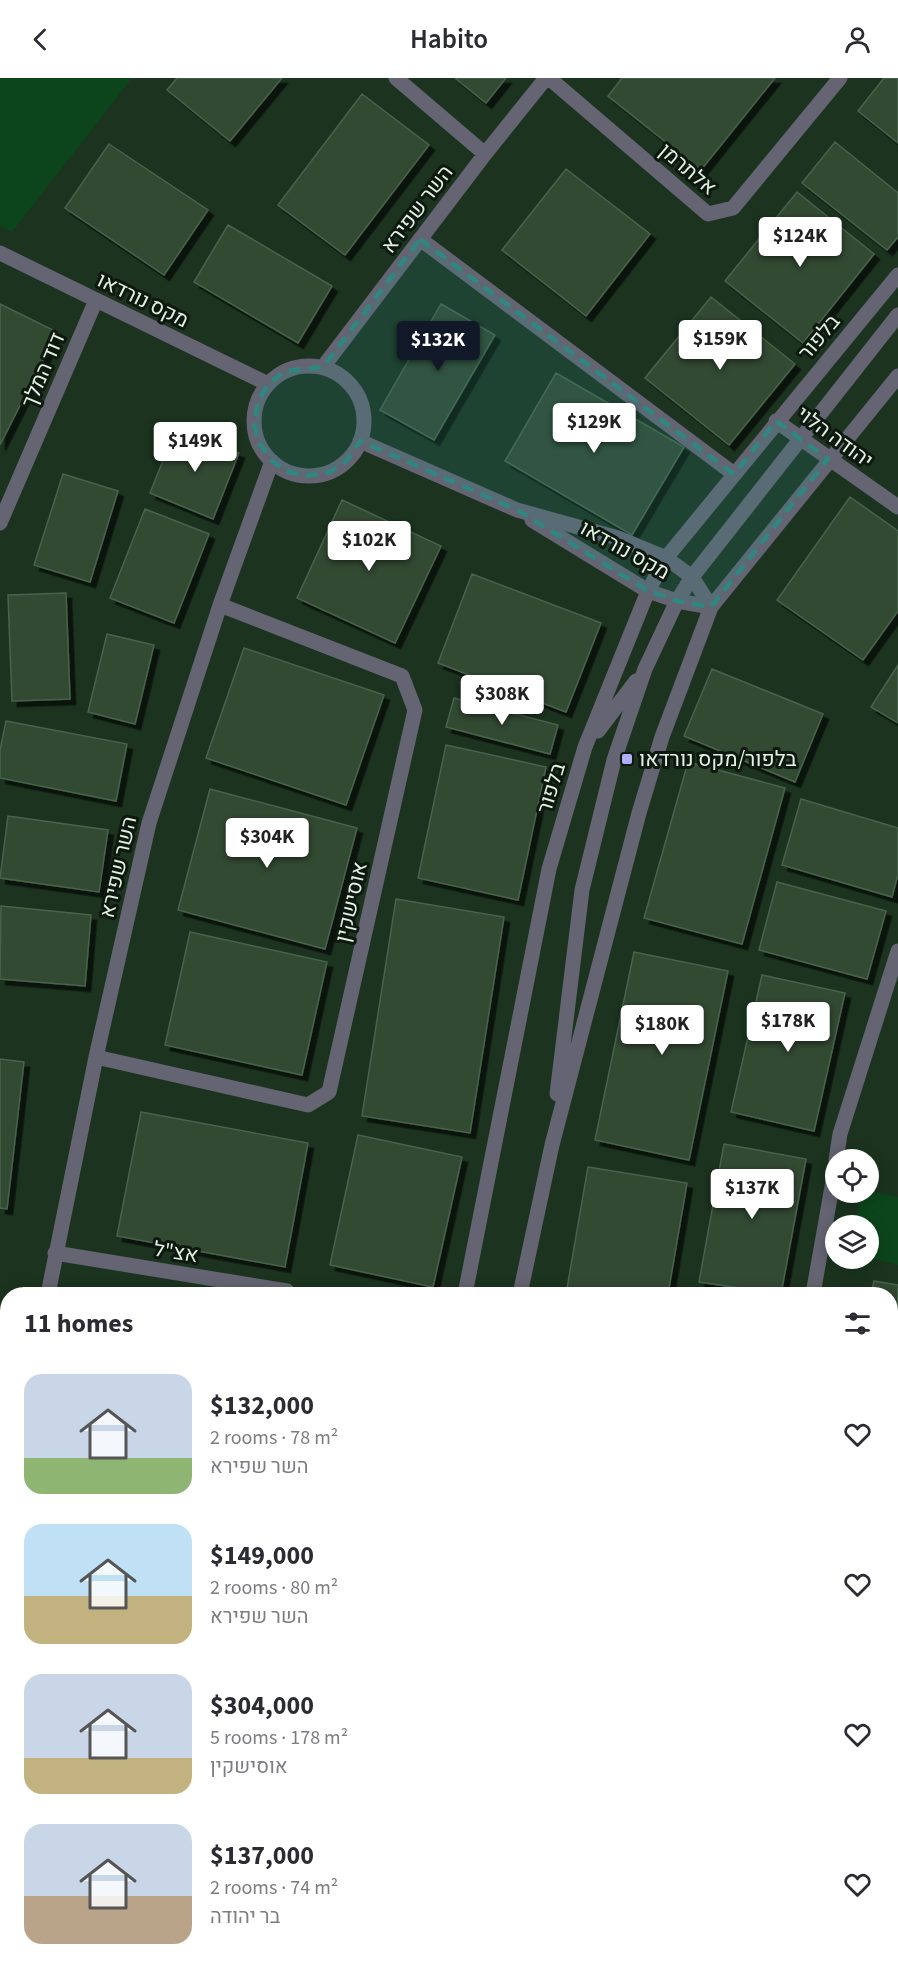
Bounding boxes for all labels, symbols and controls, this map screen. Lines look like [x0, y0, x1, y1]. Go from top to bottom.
text: Habito [410, 20, 488, 59]
icon: back [24, 23, 57, 56]
icon: person [841, 23, 874, 56]
street label: אלתרמן [653, 136, 723, 202]
street label: השר שפירא [374, 159, 460, 259]
pin: $124K [758, 217, 842, 268]
text: $124K [773, 222, 827, 250]
street label: מקס נורדאו [92, 265, 194, 335]
street label: בלפור [791, 308, 847, 366]
pin: $159K [678, 320, 762, 371]
pin: $132K [396, 321, 480, 372]
text: $159K [693, 325, 747, 353]
text: $132K [411, 326, 465, 354]
street label: דוד המלך [14, 328, 72, 412]
street label: יהודה הלוי [791, 399, 879, 475]
pin: $129K [552, 403, 636, 454]
text: $129K [567, 408, 621, 436]
pin: $149K [153, 422, 237, 473]
text: $149K [168, 427, 222, 455]
street label: מקס נורדאו [575, 513, 675, 587]
pin: $102K [327, 521, 411, 572]
text: $102K [342, 526, 396, 554]
pin: $308K [460, 675, 544, 726]
text: $308K [475, 680, 529, 708]
place label: בלפור/מקס נורדאו [639, 744, 797, 774]
marker: בלפור/מקס נורדאו [620, 752, 634, 766]
street label: בלפור [529, 759, 573, 817]
street label: השר שפירא [92, 813, 144, 921]
pin: $304K [225, 818, 309, 869]
text: $304K [240, 823, 294, 851]
street label: אוסישקין [327, 859, 375, 945]
pin: $178K [746, 1002, 830, 1053]
pin: $180K [620, 1005, 704, 1056]
text: $178K [761, 1007, 815, 1035]
text: $180K [635, 1010, 689, 1038]
map controls [825, 1149, 879, 1269]
button: locate [825, 1149, 879, 1203]
pin: $137K [710, 1169, 794, 1220]
text: $137K [725, 1174, 779, 1202]
button: layers [825, 1215, 879, 1269]
street label: אצ"ל [152, 1234, 200, 1270]
text: 11 homes [24, 1305, 133, 1342]
icon: filters [841, 1307, 874, 1340]
text: $132,000 [210, 1387, 314, 1424]
icon: home [72, 1398, 144, 1470]
icon: heart [841, 1418, 874, 1451]
text: 2 rooms · 78 m² [210, 1424, 338, 1452]
text: השר שפירא [210, 1453, 309, 1481]
text: $149,000 [210, 1537, 314, 1574]
icon: home [72, 1548, 144, 1620]
icon: heart [841, 1568, 874, 1601]
text: 2 rooms · 80 m² [210, 1574, 338, 1602]
text: השר שפירא [210, 1603, 309, 1631]
text: $304,000 [210, 1687, 314, 1724]
icon: home [72, 1698, 144, 1770]
icon: heart [841, 1718, 874, 1751]
text: 5 rooms · 178 m² [210, 1724, 348, 1752]
text: אוסישקין [210, 1753, 288, 1781]
text: $137,000 [210, 1837, 314, 1874]
icon: home [72, 1848, 144, 1920]
icon: heart [841, 1868, 874, 1901]
text: 2 rooms · 74 m² [210, 1874, 338, 1902]
text: בר יהודה [210, 1903, 280, 1931]

